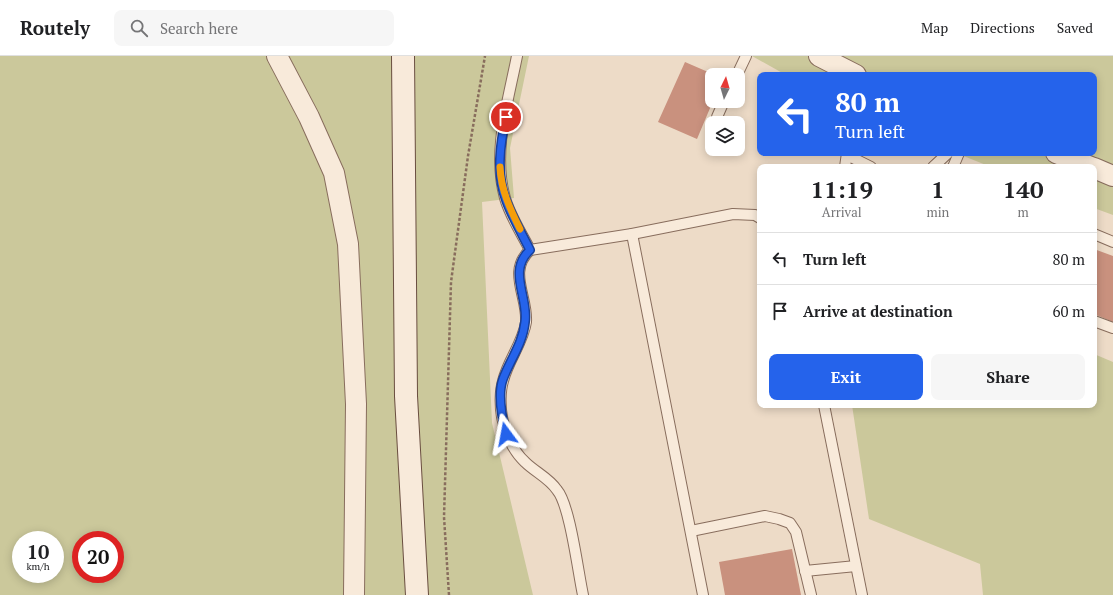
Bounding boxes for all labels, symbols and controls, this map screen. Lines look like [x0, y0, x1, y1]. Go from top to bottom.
search box [114, 10, 394, 46]
text: Routely [20, 15, 90, 40]
icon: search [128, 17, 150, 39]
text: Search here [160, 18, 238, 38]
text: Map [921, 18, 948, 37]
text: Directions [970, 18, 1035, 37]
text: Saved [1057, 18, 1093, 37]
north arrow [705, 68, 745, 108]
map controls [705, 68, 745, 156]
text: 80 m [835, 83, 900, 120]
icon: left [769, 88, 821, 140]
pin [489, 100, 523, 134]
icon: arrive [495, 106, 517, 128]
button: layers [705, 116, 745, 156]
text: Turn left [835, 119, 905, 143]
text: 11:19 [810, 173, 873, 205]
text: 1 [931, 173, 945, 205]
text: 140 [1003, 173, 1043, 205]
text: Arrival [822, 203, 862, 221]
text: min [926, 203, 949, 221]
text: m [1018, 203, 1029, 221]
icon: left [769, 248, 791, 270]
text: Turn left [803, 249, 867, 269]
text: 80 m [1052, 249, 1085, 269]
icon: arrive [769, 300, 791, 322]
text: Arrive at destination [803, 301, 953, 321]
text: 60 m [1052, 301, 1085, 321]
button: Exit [769, 354, 923, 400]
button: Share [931, 354, 1085, 400]
position arrow [485, 413, 527, 455]
speed limit sign: 20 [72, 531, 124, 583]
text: 10 [27, 538, 49, 565]
text: km/h [26, 560, 50, 573]

